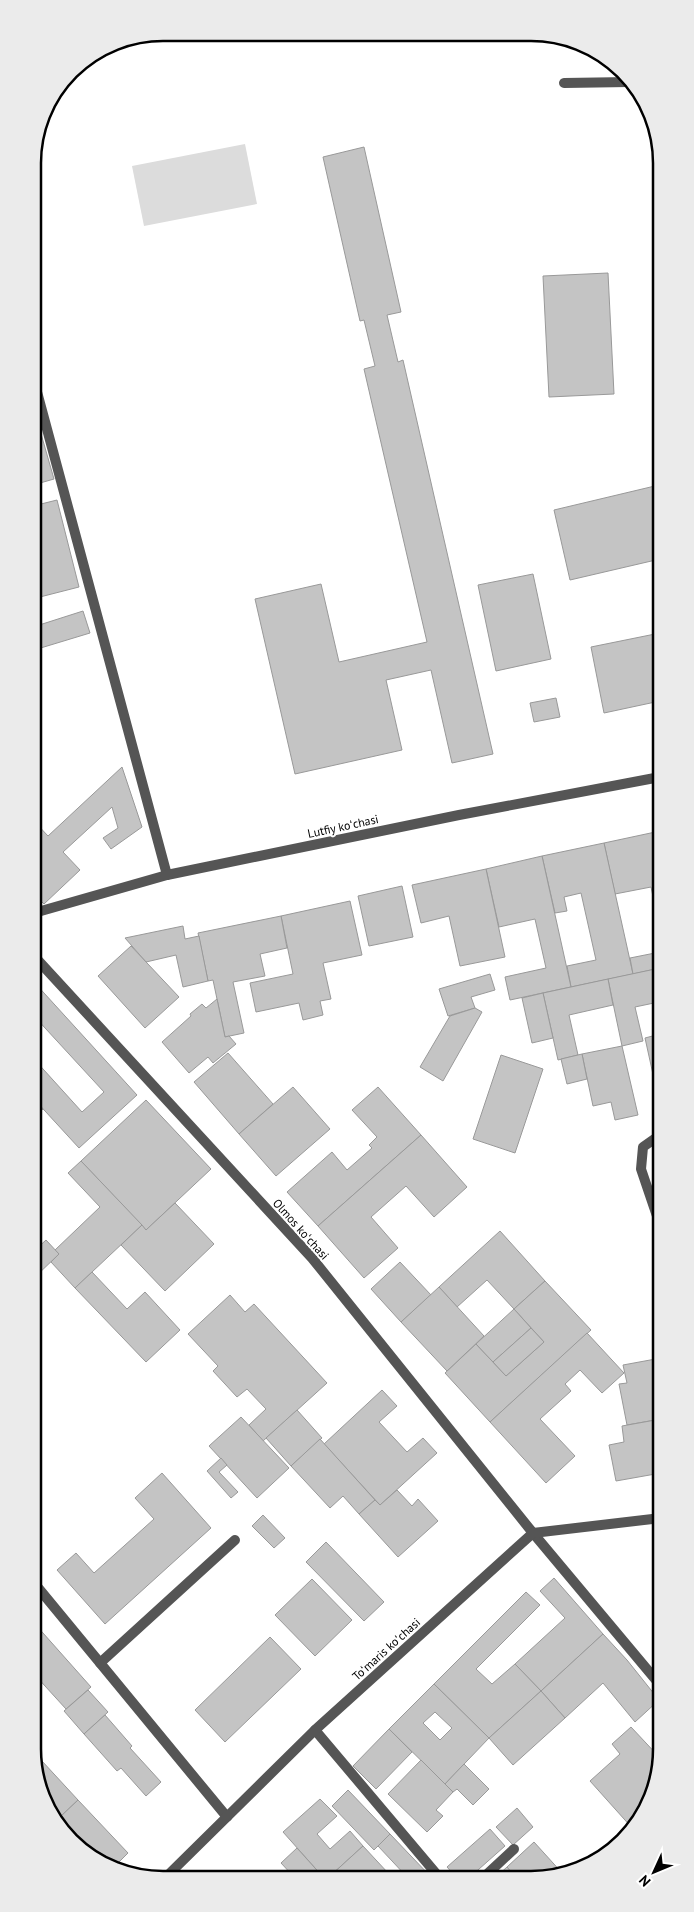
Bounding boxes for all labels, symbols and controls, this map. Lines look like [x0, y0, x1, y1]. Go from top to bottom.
street label: Lutfiy koʻchasi [306, 811, 380, 841]
street label: Olmos koʻchasi [270, 1195, 332, 1263]
street label: Toʻmaris koʻchasi [349, 1615, 423, 1683]
north arrow [629, 1847, 679, 1897]
text: N [635, 1871, 654, 1891]

